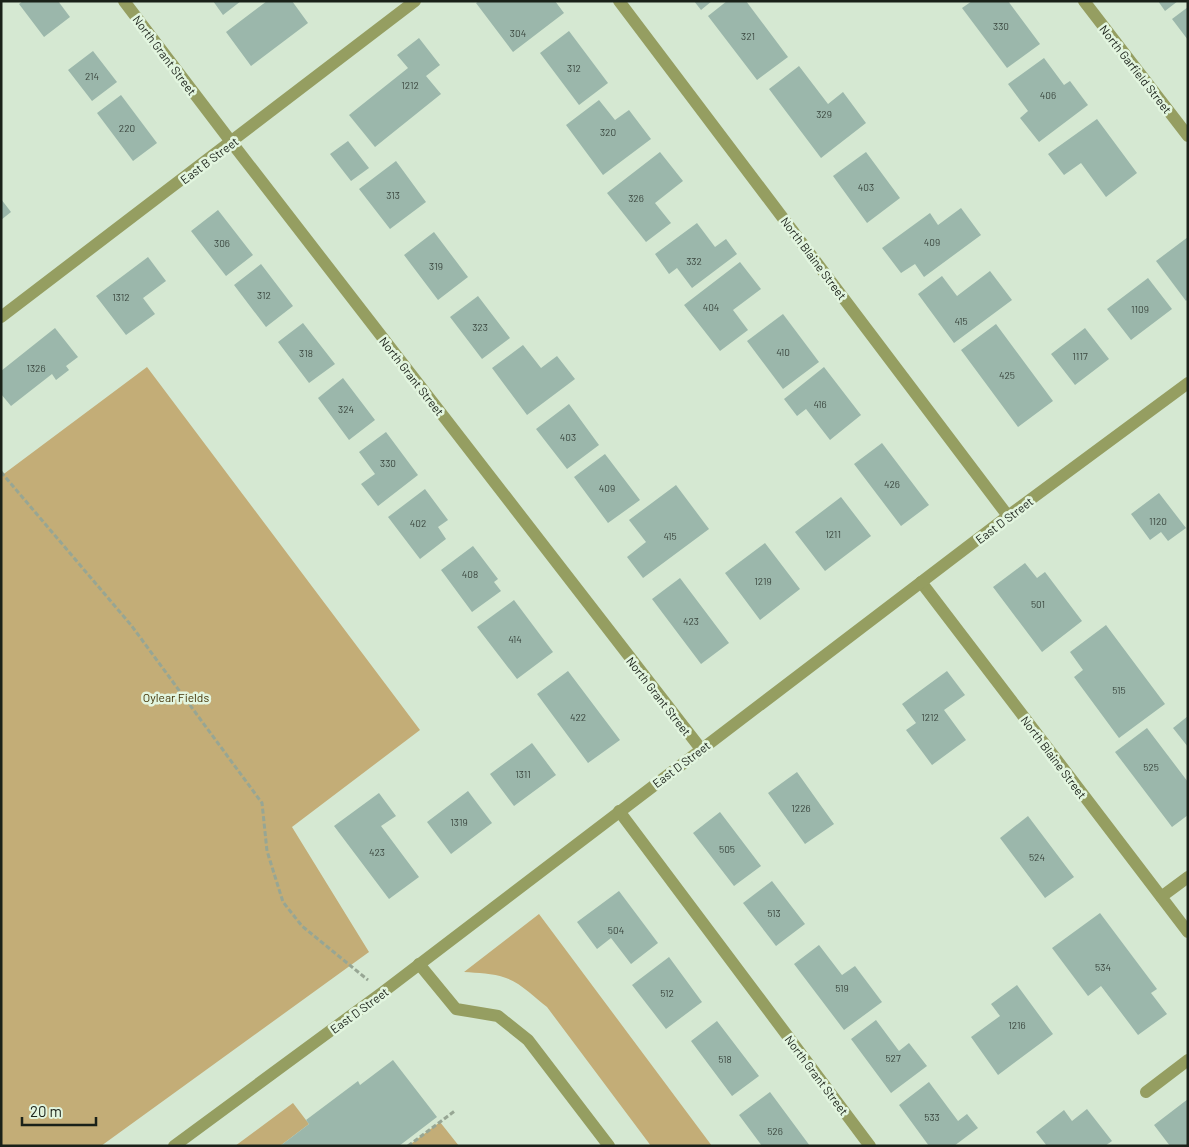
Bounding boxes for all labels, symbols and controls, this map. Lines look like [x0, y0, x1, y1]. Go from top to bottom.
street label: North Grant Street [130, 12, 200, 98]
house number: 330 [993, 20, 1009, 32]
street label: North Garfield Street [1097, 22, 1175, 116]
house number: 304 [510, 27, 526, 39]
house number: 321 [741, 30, 755, 42]
house number: 312 [567, 62, 581, 74]
house number: 214 [85, 70, 99, 82]
house number: 1212 [401, 79, 419, 91]
house number: 406 [1040, 89, 1056, 101]
house number: 329 [816, 108, 832, 120]
house number: 220 [119, 122, 135, 134]
house number: 320 [600, 126, 616, 138]
street label: East B Street [177, 134, 241, 186]
house number: 403 [858, 181, 874, 193]
house number: 313 [386, 189, 400, 201]
house number: 326 [628, 192, 644, 204]
street label: North Blaine Street [778, 214, 850, 302]
house number: 409 [924, 236, 940, 248]
house number: 306 [214, 237, 230, 249]
house number: 332 [686, 255, 702, 267]
house number: 319 [429, 260, 443, 272]
house number: 312 [257, 289, 271, 301]
house number: 1312 [112, 291, 130, 303]
house number: 404 [703, 301, 719, 313]
house number: 1109 [1131, 303, 1149, 315]
house number: 415 [954, 315, 968, 327]
house number: 323 [472, 321, 488, 333]
street label: North Grant Street [377, 334, 447, 418]
house number: 410 [776, 346, 790, 358]
house number: 318 [299, 347, 313, 359]
house number: 1117 [1072, 350, 1088, 362]
house number: 1326 [26, 362, 46, 374]
house number: 425 [999, 369, 1015, 381]
house number: 416 [813, 398, 827, 410]
house number: 324 [338, 403, 354, 415]
house number: 403 [560, 431, 576, 443]
house number: 330 [380, 457, 396, 469]
house number: 426 [884, 478, 900, 490]
house number: 409 [599, 482, 615, 494]
street label: East D Street [972, 494, 1036, 546]
house number: 1120 [1149, 515, 1167, 527]
house number: 402 [410, 517, 426, 529]
house number: 1211 [825, 528, 841, 540]
house number: 415 [663, 530, 677, 542]
house number: 408 [462, 568, 478, 580]
house number: 1219 [754, 575, 772, 587]
house number: 501 [1031, 598, 1045, 610]
house number: 423 [683, 615, 699, 627]
house number: 414 [508, 633, 522, 645]
street label: North Grant Street [624, 654, 694, 738]
house number: 515 [1112, 684, 1126, 696]
park label: Oylear Fields [143, 690, 209, 704]
house number: 422 [570, 711, 586, 723]
house number: 1212 [921, 711, 939, 723]
street label: North Blaine Street [1018, 713, 1090, 801]
street label: East D Street [649, 738, 713, 790]
house number: 525 [1143, 761, 1159, 773]
house number: 1311 [515, 768, 531, 780]
house number: 1226 [791, 802, 811, 814]
house number: 1319 [450, 816, 468, 828]
house number: 505 [719, 843, 735, 855]
house number: 423 [369, 846, 385, 858]
house number: 524 [1029, 851, 1045, 863]
house number: 513 [767, 907, 781, 919]
house number: 504 [608, 924, 624, 936]
house number: 534 [1095, 961, 1111, 973]
house number: 519 [835, 982, 849, 994]
street label: East D Street [327, 984, 391, 1036]
house number: 512 [660, 987, 674, 999]
house number: 1216 [1008, 1019, 1026, 1031]
street label: North Grant Street [782, 1032, 852, 1118]
house number: 527 [885, 1052, 901, 1064]
house number: 518 [718, 1053, 732, 1065]
scale bar [22, 1094, 96, 1126]
text: 20 m [30, 1102, 62, 1120]
house number: 533 [924, 1111, 940, 1123]
house number: 526 [767, 1125, 783, 1137]

